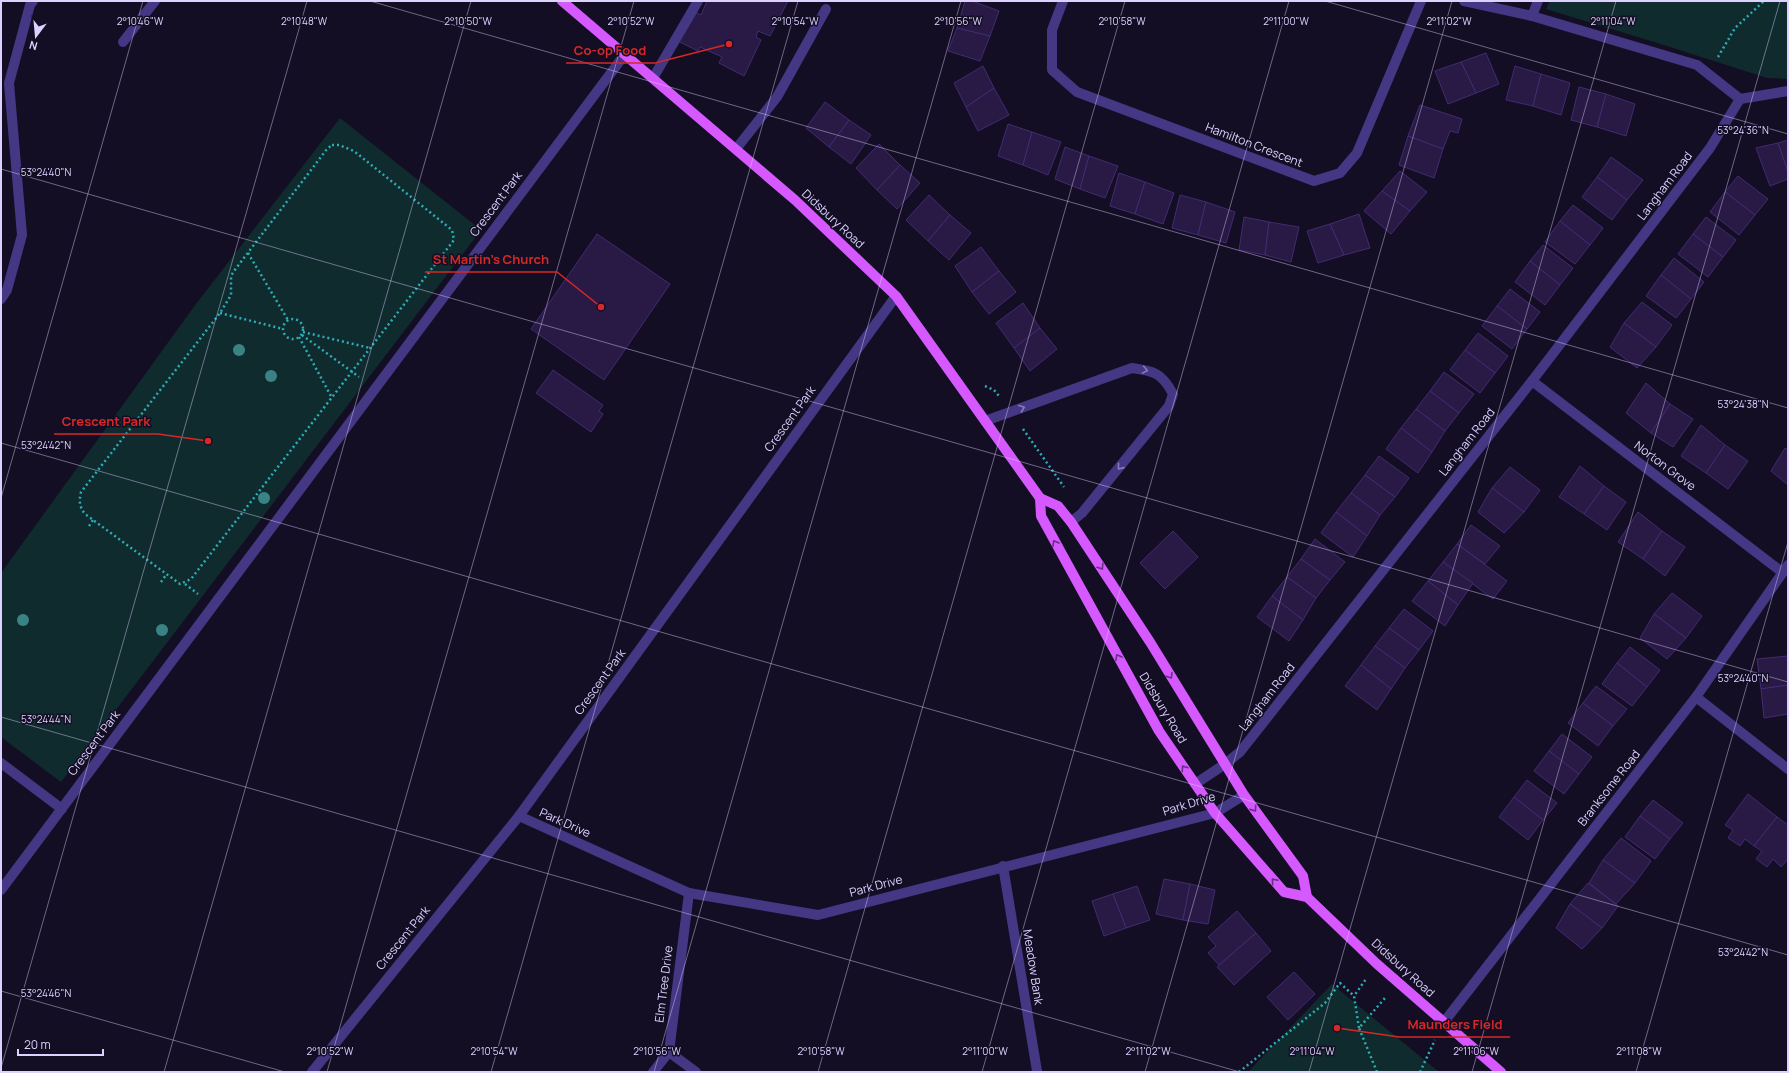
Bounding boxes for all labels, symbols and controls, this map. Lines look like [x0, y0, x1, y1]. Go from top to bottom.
text: 2°10'46"W [117, 14, 164, 28]
text: 2°10'48"W [281, 14, 328, 28]
text: 2°10'50"W [444, 14, 492, 28]
text: 2°10'52"W [608, 14, 655, 28]
text: 2°10'54"W [772, 14, 819, 28]
text: 2°10'56"W [934, 14, 982, 28]
text: 2°10'58"W [1098, 14, 1146, 28]
text: 2°11'00"W [1263, 14, 1309, 28]
text: 2°11'02"W [1426, 14, 1472, 28]
text: 2°11'04"W [1590, 14, 1636, 28]
north arrow [16, 16, 56, 56]
text: N [27, 38, 39, 54]
callout: Co-op Food [566, 38, 655, 63]
text: Co-op Food [574, 41, 646, 59]
street label: Hamilton Crescent [1203, 118, 1306, 171]
text: 53°24'36"N [1717, 123, 1769, 137]
street label: Langham Road [1633, 148, 1696, 223]
text: 53°24'40"N [21, 165, 71, 179]
street label: Crescent Park [465, 167, 526, 240]
street label: Didsbury Road [798, 185, 868, 252]
callout: St Martin's Church [425, 247, 557, 272]
text: St Martin's Church [433, 250, 549, 268]
one-way arrow [1142, 365, 1148, 374]
street label: Crescent Park [760, 381, 820, 455]
text: 53°24'38"N [1717, 397, 1769, 411]
one-way arrow [1019, 404, 1026, 412]
street label: Langham Road [1435, 404, 1498, 479]
callout: Crescent Park [54, 409, 158, 434]
text: Crescent Park [62, 412, 151, 430]
street label: Norton Grove [1631, 437, 1700, 494]
text: 53°24'42"N [21, 438, 71, 452]
one-way arrow [1118, 462, 1125, 469]
one-way arrow [1053, 540, 1060, 547]
one-way arrow [1096, 563, 1104, 570]
street label: Crescent Park [570, 644, 630, 718]
one-way arrow [1115, 654, 1123, 661]
street label: Langham Road [1235, 659, 1298, 734]
street label: Didsbury Road [1136, 669, 1191, 746]
text: 53°24'40"N [1718, 671, 1768, 685]
one-way arrow [1166, 672, 1173, 679]
street label: Crescent Park [63, 706, 124, 779]
text: 53°24'44"N [21, 712, 71, 726]
street label: Branksome Road [1573, 746, 1644, 829]
one-way arrow [1182, 766, 1189, 773]
street label: Park Drive [1160, 787, 1217, 820]
street label: Park Drive [537, 804, 593, 841]
one-way arrow [1249, 804, 1256, 811]
street label: Park Drive [847, 870, 904, 901]
one-way arrow [1271, 878, 1279, 886]
street label: Crescent Park [372, 901, 434, 973]
street label: Meadow Bank [1019, 928, 1048, 1007]
street label: Didsbury Road [1368, 935, 1439, 1001]
street label: Elm Tree Drive [650, 944, 677, 1023]
text: 53°24'42"N [1718, 945, 1768, 959]
text: 53°24'46"N [21, 986, 72, 1000]
callout: Maunders Field [1399, 1012, 1510, 1037]
text: Maunders Field [1407, 1015, 1503, 1033]
scale bar [18, 1031, 103, 1057]
text: 20 m [24, 1036, 51, 1053]
text: 2°10'52"W [307, 1044, 354, 1058]
text: 2°10'54"W [471, 1044, 518, 1058]
text: 2°10'56"W [633, 1044, 681, 1058]
text: 2°10'58"W [797, 1044, 845, 1058]
text: 2°11'00"W [962, 1044, 1008, 1058]
text: 2°11'02"W [1125, 1044, 1171, 1058]
text: 2°11'04"W [1289, 1044, 1335, 1058]
text: 2°11'06"W [1453, 1044, 1500, 1058]
text: 2°11'08"W [1616, 1044, 1662, 1058]

